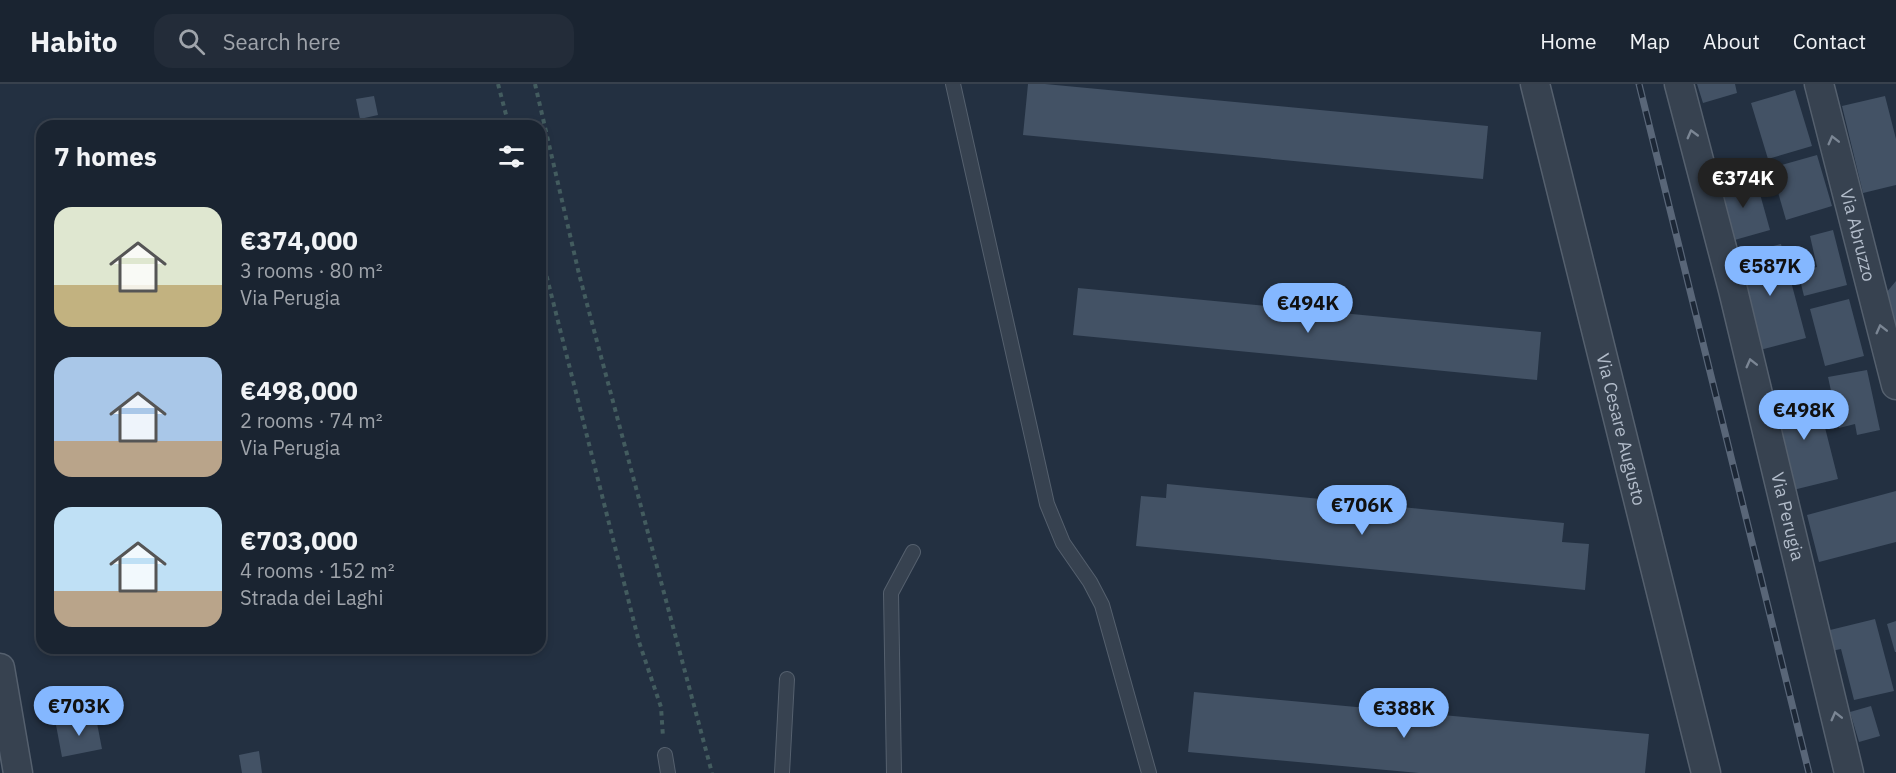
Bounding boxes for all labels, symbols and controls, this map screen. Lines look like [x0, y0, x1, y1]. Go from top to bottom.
search box [154, 14, 574, 68]
text: Habito [30, 23, 118, 60]
icon: search [175, 25, 208, 58]
text: Search here [223, 27, 341, 56]
text: Home [1540, 27, 1597, 55]
text: Map [1630, 27, 1670, 55]
text: About [1703, 27, 1760, 55]
text: Contact [1793, 27, 1866, 55]
one-way arrow [1687, 129, 1699, 139]
one-way arrow [1828, 135, 1841, 145]
text: 7 homes [54, 139, 157, 173]
icon: filters [495, 140, 528, 173]
pin: €374K [1701, 158, 1785, 209]
text: €374K [1712, 164, 1774, 191]
street label: Via Abruzzo [1835, 186, 1881, 284]
text: €374,000 [240, 223, 358, 257]
icon: home [102, 231, 174, 303]
pin: €587K [1728, 246, 1812, 297]
text: €587K [1739, 252, 1801, 279]
text: 3 rooms · 80 m² [240, 257, 383, 284]
pin: €494K [1266, 283, 1350, 334]
text: Via Perugia [240, 284, 340, 311]
text: €494K [1277, 289, 1339, 316]
one-way arrow [1876, 324, 1889, 334]
street label: Via Cesare Augusto [1591, 351, 1651, 508]
one-way arrow [1745, 358, 1758, 368]
text: €498,000 [240, 373, 358, 407]
icon: home [102, 381, 174, 453]
pin: €498K [1762, 390, 1846, 441]
text: €498K [1773, 396, 1835, 423]
text: 2 rooms · 74 m² [240, 407, 383, 434]
text: Via Perugia [240, 434, 340, 461]
street label: Via Perugia [1766, 470, 1810, 563]
pin: €706K [1320, 485, 1404, 536]
text: €706K [1331, 491, 1393, 518]
text: €703,000 [240, 523, 358, 557]
icon: home [102, 531, 174, 603]
text: 4 rooms · 152 m² [240, 557, 395, 584]
text: Strada dei Laghi [240, 584, 383, 611]
pin: €703K [37, 686, 121, 737]
pin: €388K [1362, 688, 1446, 739]
text: €703K [48, 692, 110, 719]
text: €388K [1373, 694, 1435, 721]
one-way arrow [1830, 711, 1843, 721]

